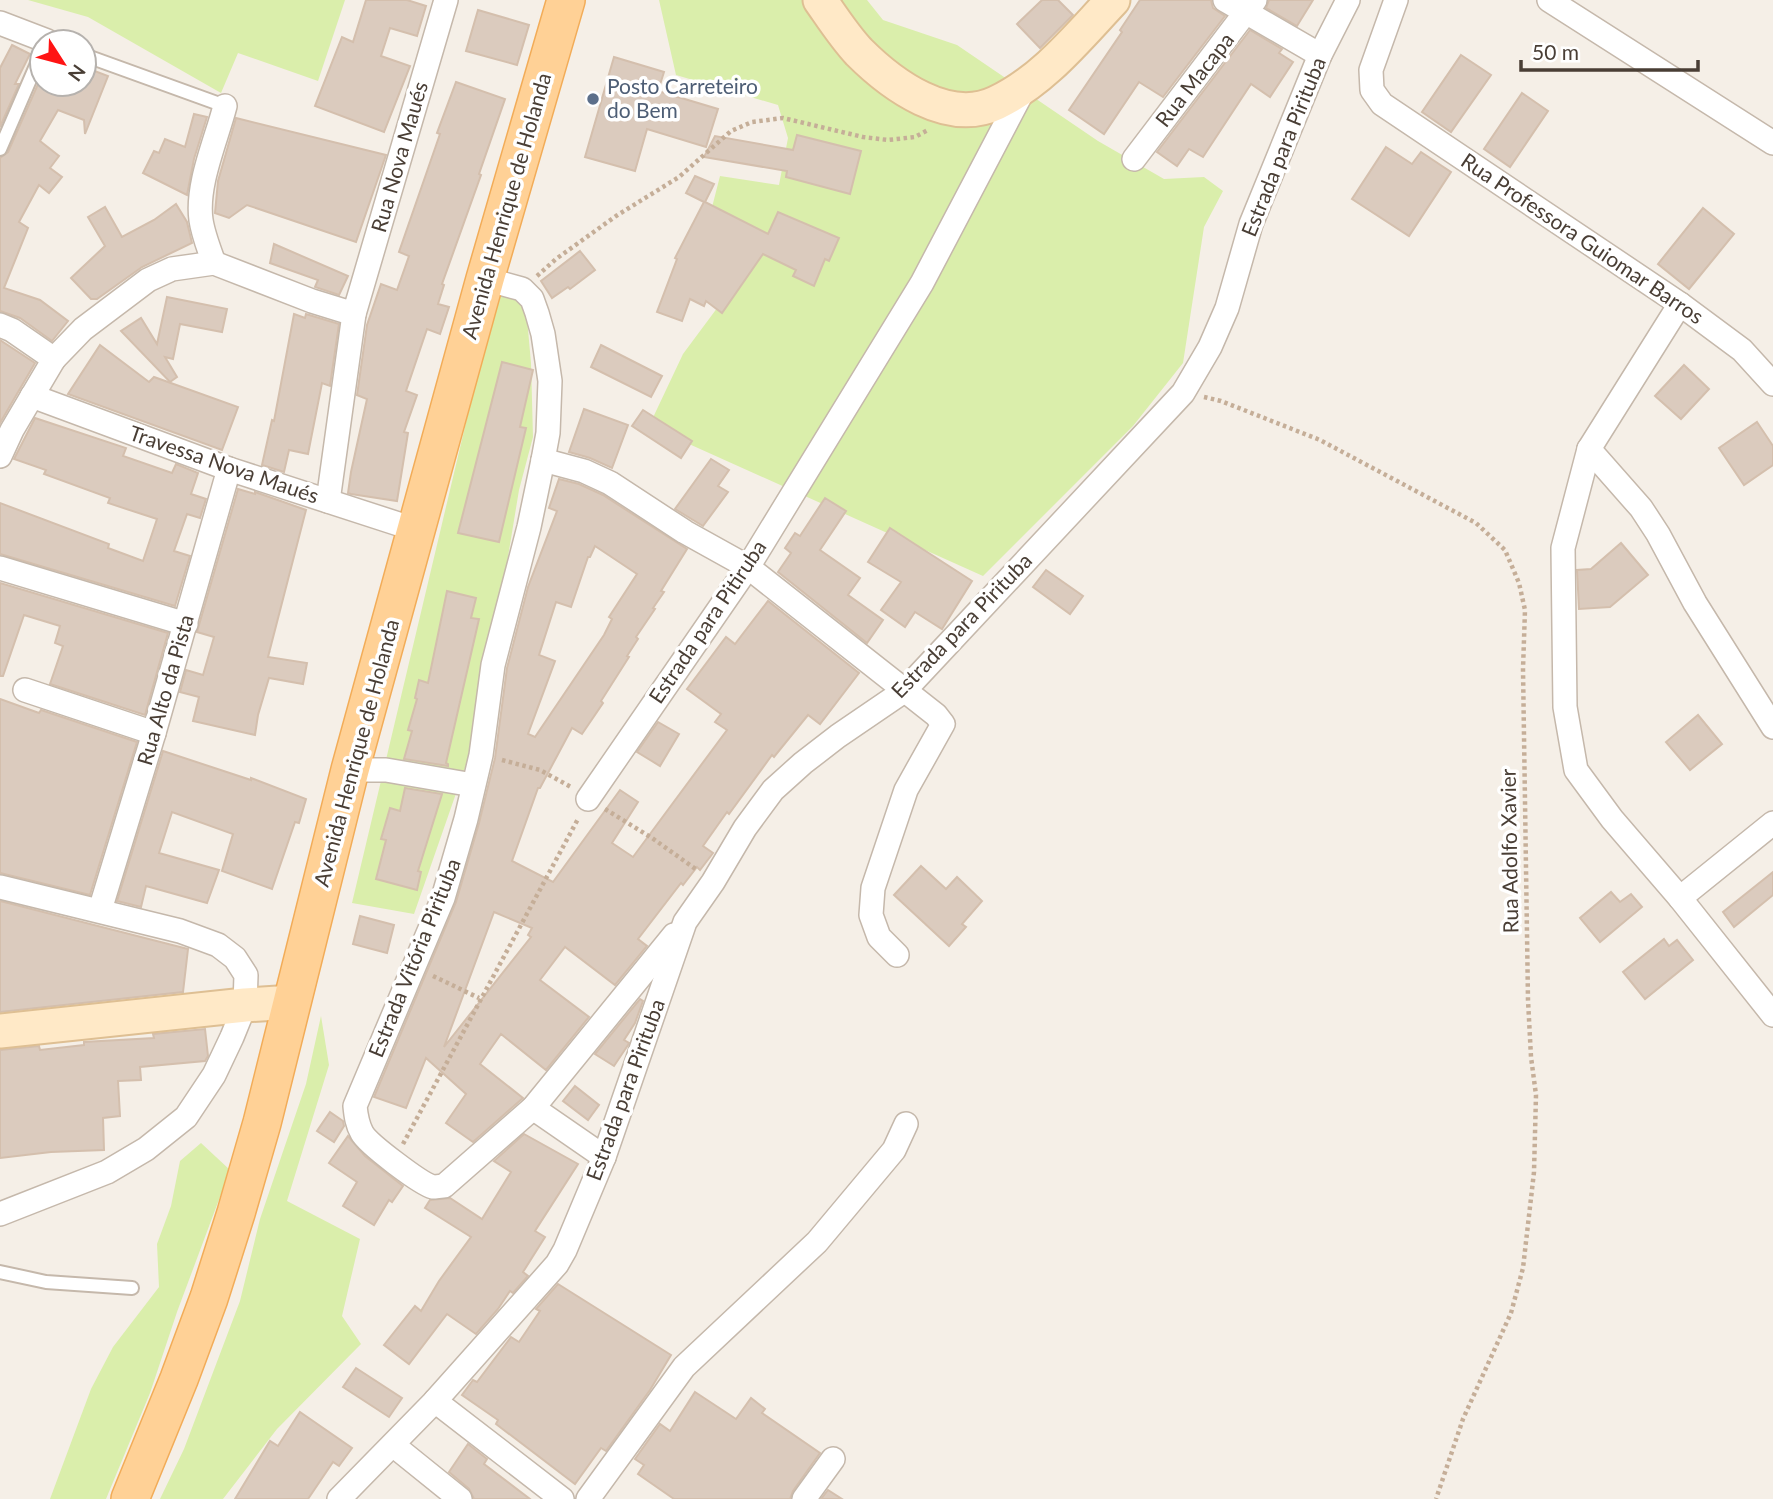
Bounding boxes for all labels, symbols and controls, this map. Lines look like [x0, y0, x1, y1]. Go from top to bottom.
street label: Rua Macapa [1149, 27, 1238, 131]
north arrow [28, 28, 98, 98]
scale bar [1521, 28, 1698, 72]
text: 50 m [1532, 39, 1579, 64]
street label: Estrada para Pirituba [1235, 53, 1330, 240]
text: N [64, 61, 91, 86]
street label: Avenida Henrique de Holanda [456, 70, 556, 342]
place label: Posto Carreteiro do Bem [607, 73, 758, 122]
street label: Rua Nova Maués [365, 78, 432, 235]
marker: Posto Carreteiro do Bem [585, 91, 601, 107]
street label: Rua Professora Guiomar Barros [1457, 147, 1709, 328]
street label: Travessa Nova Maués [126, 419, 322, 508]
street label: Estrada para Pitiruba [643, 535, 771, 708]
street label: Estrada para Pirituba [885, 547, 1036, 702]
street label: Rua Alto da Pista [131, 611, 198, 768]
street label: Avenida Henrique de Holanda [308, 616, 403, 889]
street label: Rua Adolfo Xavier [1495, 768, 1522, 934]
street label: Estrada Vitória Pirituba [362, 854, 465, 1060]
street label: Estrada para Pirituba [580, 995, 669, 1184]

